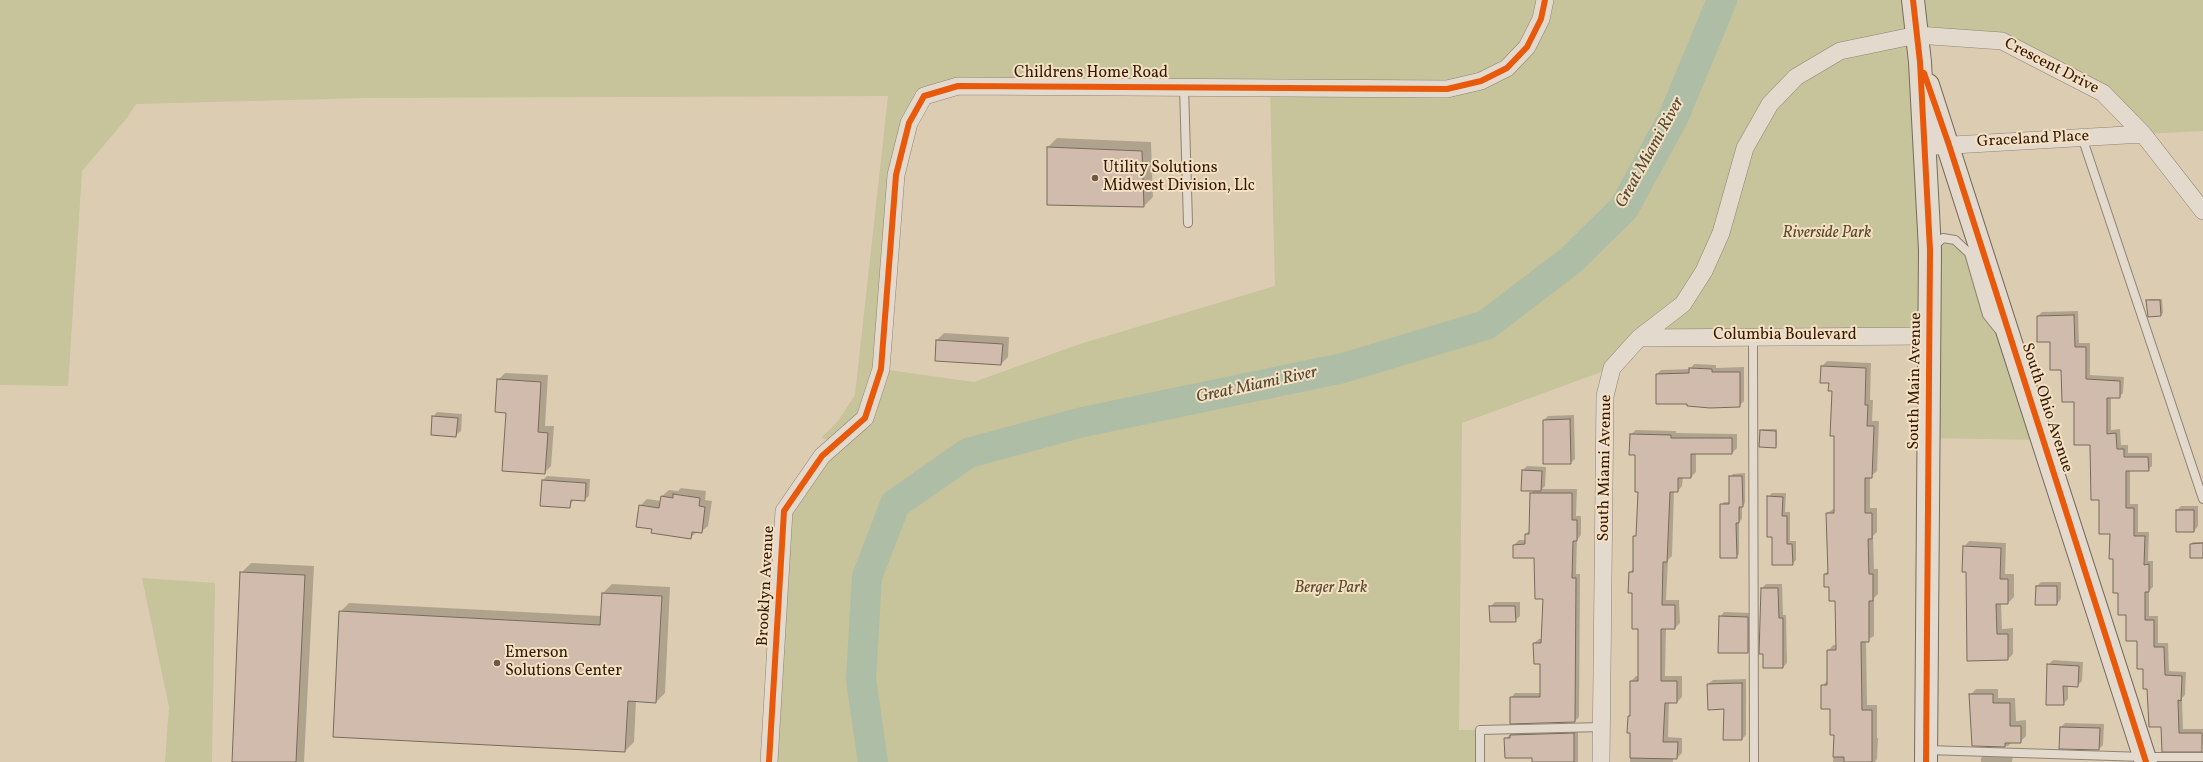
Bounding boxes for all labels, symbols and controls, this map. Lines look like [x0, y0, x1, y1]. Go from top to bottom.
street label: Crescent Drive [2000, 35, 2102, 99]
street label: Childrens Home Road [1014, 64, 1168, 84]
water label: Great Miami River [1612, 94, 1690, 212]
street label: Graceland Place [1976, 127, 2090, 153]
place label: Utility Solutions Midwest Division, Llc [1103, 159, 1255, 197]
marker: Utility Solutions Midwest Division, Llc [1090, 173, 1100, 183]
park label: Riverside Park [1783, 224, 1871, 244]
street label: South Main Avenue [1905, 312, 1927, 450]
street label: Columbia Boulevard [1713, 326, 1857, 346]
street label: South Ohio Avenue [2016, 341, 2076, 475]
water label: Great Miami River [1195, 363, 1319, 409]
street label: South Miami Avenue [1595, 394, 1617, 542]
street label: Brooklyn Avenue [754, 525, 780, 647]
park label: Berger Park [1295, 579, 1367, 599]
place label: Emerson Solutions Center [505, 644, 622, 682]
marker: Emerson Solutions Center [492, 658, 502, 668]

